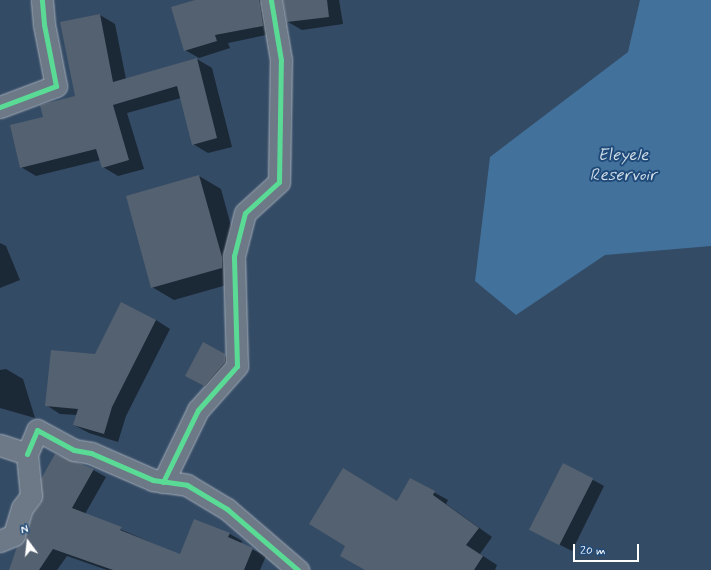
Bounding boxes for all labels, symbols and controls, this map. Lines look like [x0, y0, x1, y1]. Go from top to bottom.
water label: Eleyele Reservoir [590, 146, 656, 186]
north arrow [8, 522, 48, 562]
text: N [20, 523, 30, 538]
scale bar [575, 536, 641, 562]
text: 20 m [580, 543, 606, 559]

